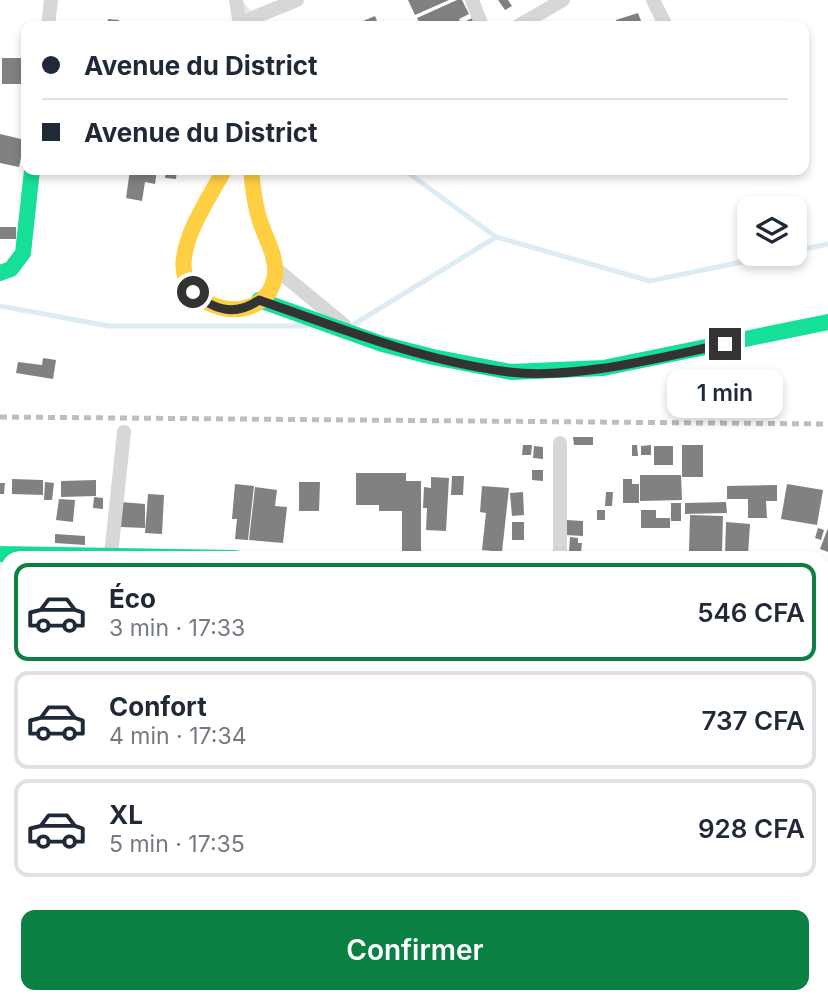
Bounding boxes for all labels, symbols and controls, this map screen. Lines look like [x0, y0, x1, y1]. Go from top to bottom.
text: Avenue du District [84, 50, 318, 81]
text: Avenue du District [84, 117, 318, 148]
map controls [737, 196, 807, 266]
button: layers [737, 196, 807, 266]
route start [177, 276, 209, 308]
route end [709, 328, 741, 360]
callout: 1 min [667, 368, 783, 418]
text: 1 min [697, 379, 753, 407]
icon: car [25, 581, 88, 644]
text: Éco [109, 583, 156, 614]
text: 546 CFA [697, 597, 805, 628]
text: 3 min · 17:33 [109, 614, 245, 642]
icon: car [25, 689, 88, 752]
text: Confort [109, 691, 207, 722]
text: 737 CFA [701, 705, 805, 736]
text: 4 min · 17:34 [109, 722, 246, 750]
icon: car [25, 797, 88, 860]
text: XL [109, 799, 143, 830]
text: 928 CFA [698, 813, 805, 844]
text: 5 min · 17:35 [109, 830, 245, 858]
button: Confirmer [21, 910, 809, 990]

